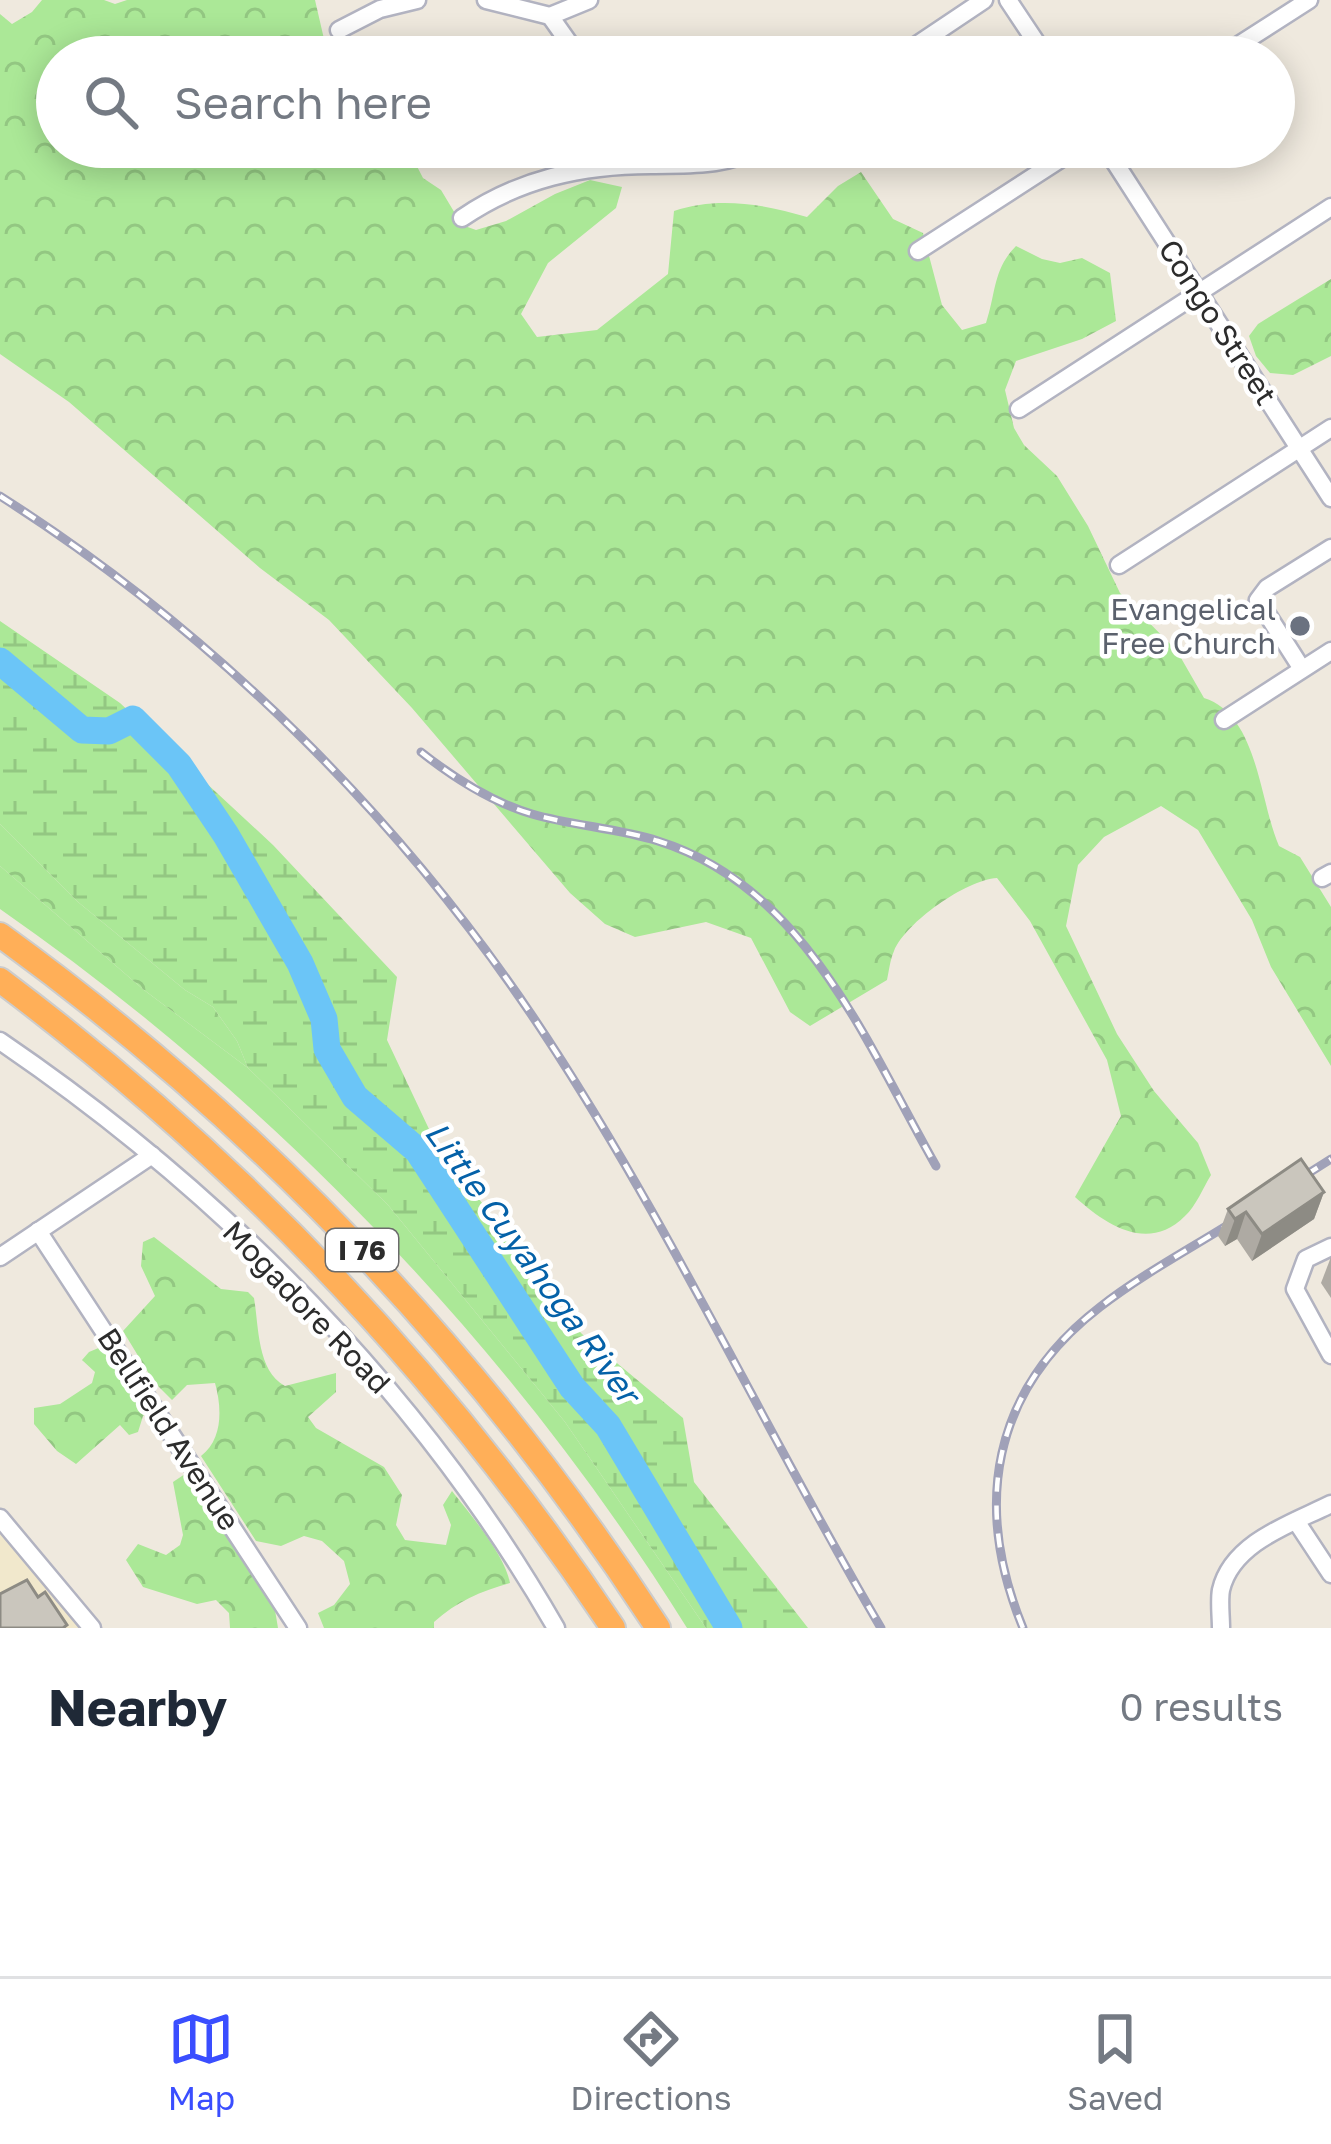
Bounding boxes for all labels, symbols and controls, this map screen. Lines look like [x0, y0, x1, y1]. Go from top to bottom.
search box [36, 36, 1295, 168]
icon: search [78, 69, 144, 135]
text: Search here [174, 75, 432, 129]
street label: Congo Street [1151, 233, 1285, 411]
place label: Evangelical Free Church [1101, 591, 1276, 661]
marker: Evangelical Free Church [1287, 613, 1313, 639]
water label: Little Cuyahoga River [418, 1114, 651, 1414]
street label: Mogadore Road [216, 1213, 398, 1401]
road number: I 76 [326, 1229, 398, 1271]
street label: Bellfield Avenue [90, 1321, 248, 1537]
text: Nearby [48, 1676, 227, 1737]
text: 0 results [1119, 1683, 1283, 1730]
tab: Map [168, 2006, 235, 2117]
tab: Directions [570, 2006, 732, 2117]
tab: Saved [1067, 2006, 1163, 2117]

